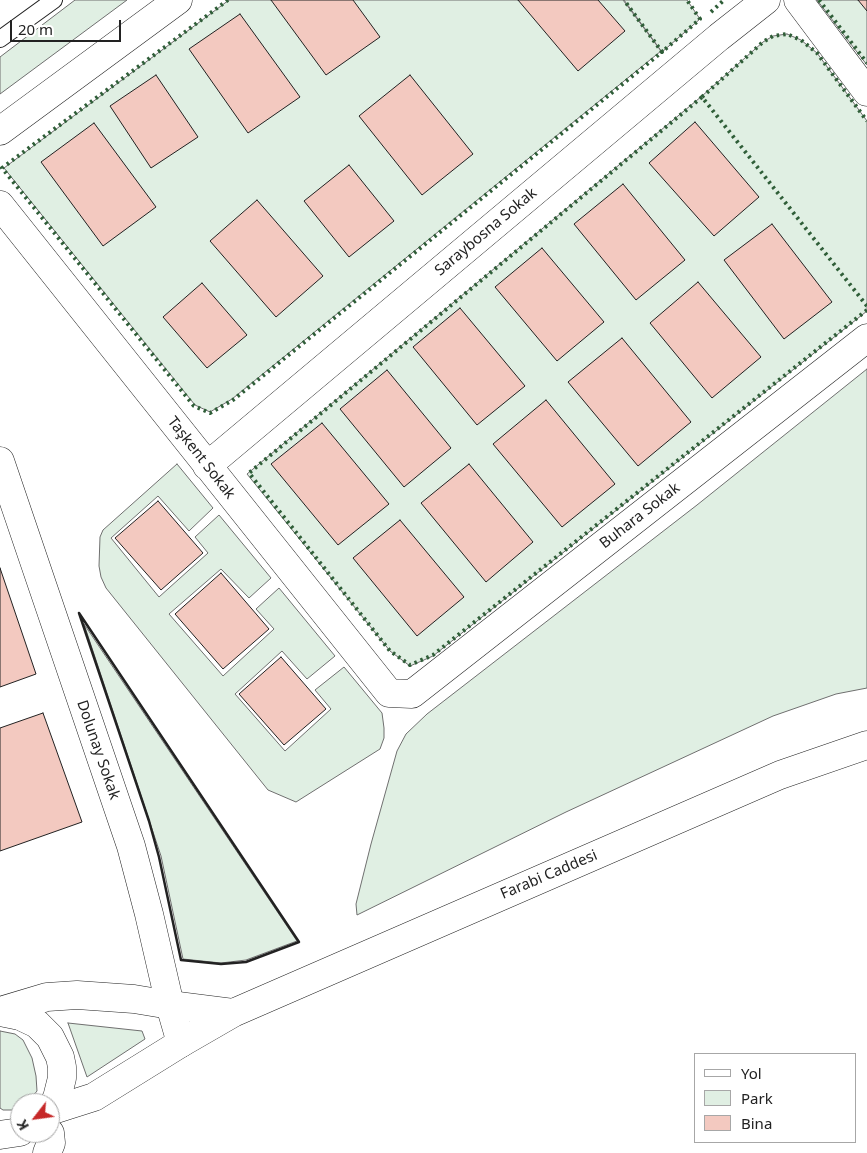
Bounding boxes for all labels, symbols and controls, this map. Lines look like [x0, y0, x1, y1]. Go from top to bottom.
scale bar [12, 10, 124, 42]
text: 20 m [18, 19, 53, 39]
street label: Saraybosna Sokak [431, 184, 541, 280]
street label: Taşkent Sokak [163, 413, 239, 503]
street label: Buhara Sokak [596, 479, 684, 553]
street label: Dolunay Sokak [73, 698, 123, 802]
street label: Farabi Caddesi [498, 847, 600, 903]
legend [694, 1053, 857, 1143]
text: Yol [741, 1063, 762, 1083]
text: Park [741, 1088, 773, 1108]
north arrow [10, 1093, 60, 1143]
text: Bina [741, 1113, 772, 1133]
text: K [12, 1116, 33, 1134]

